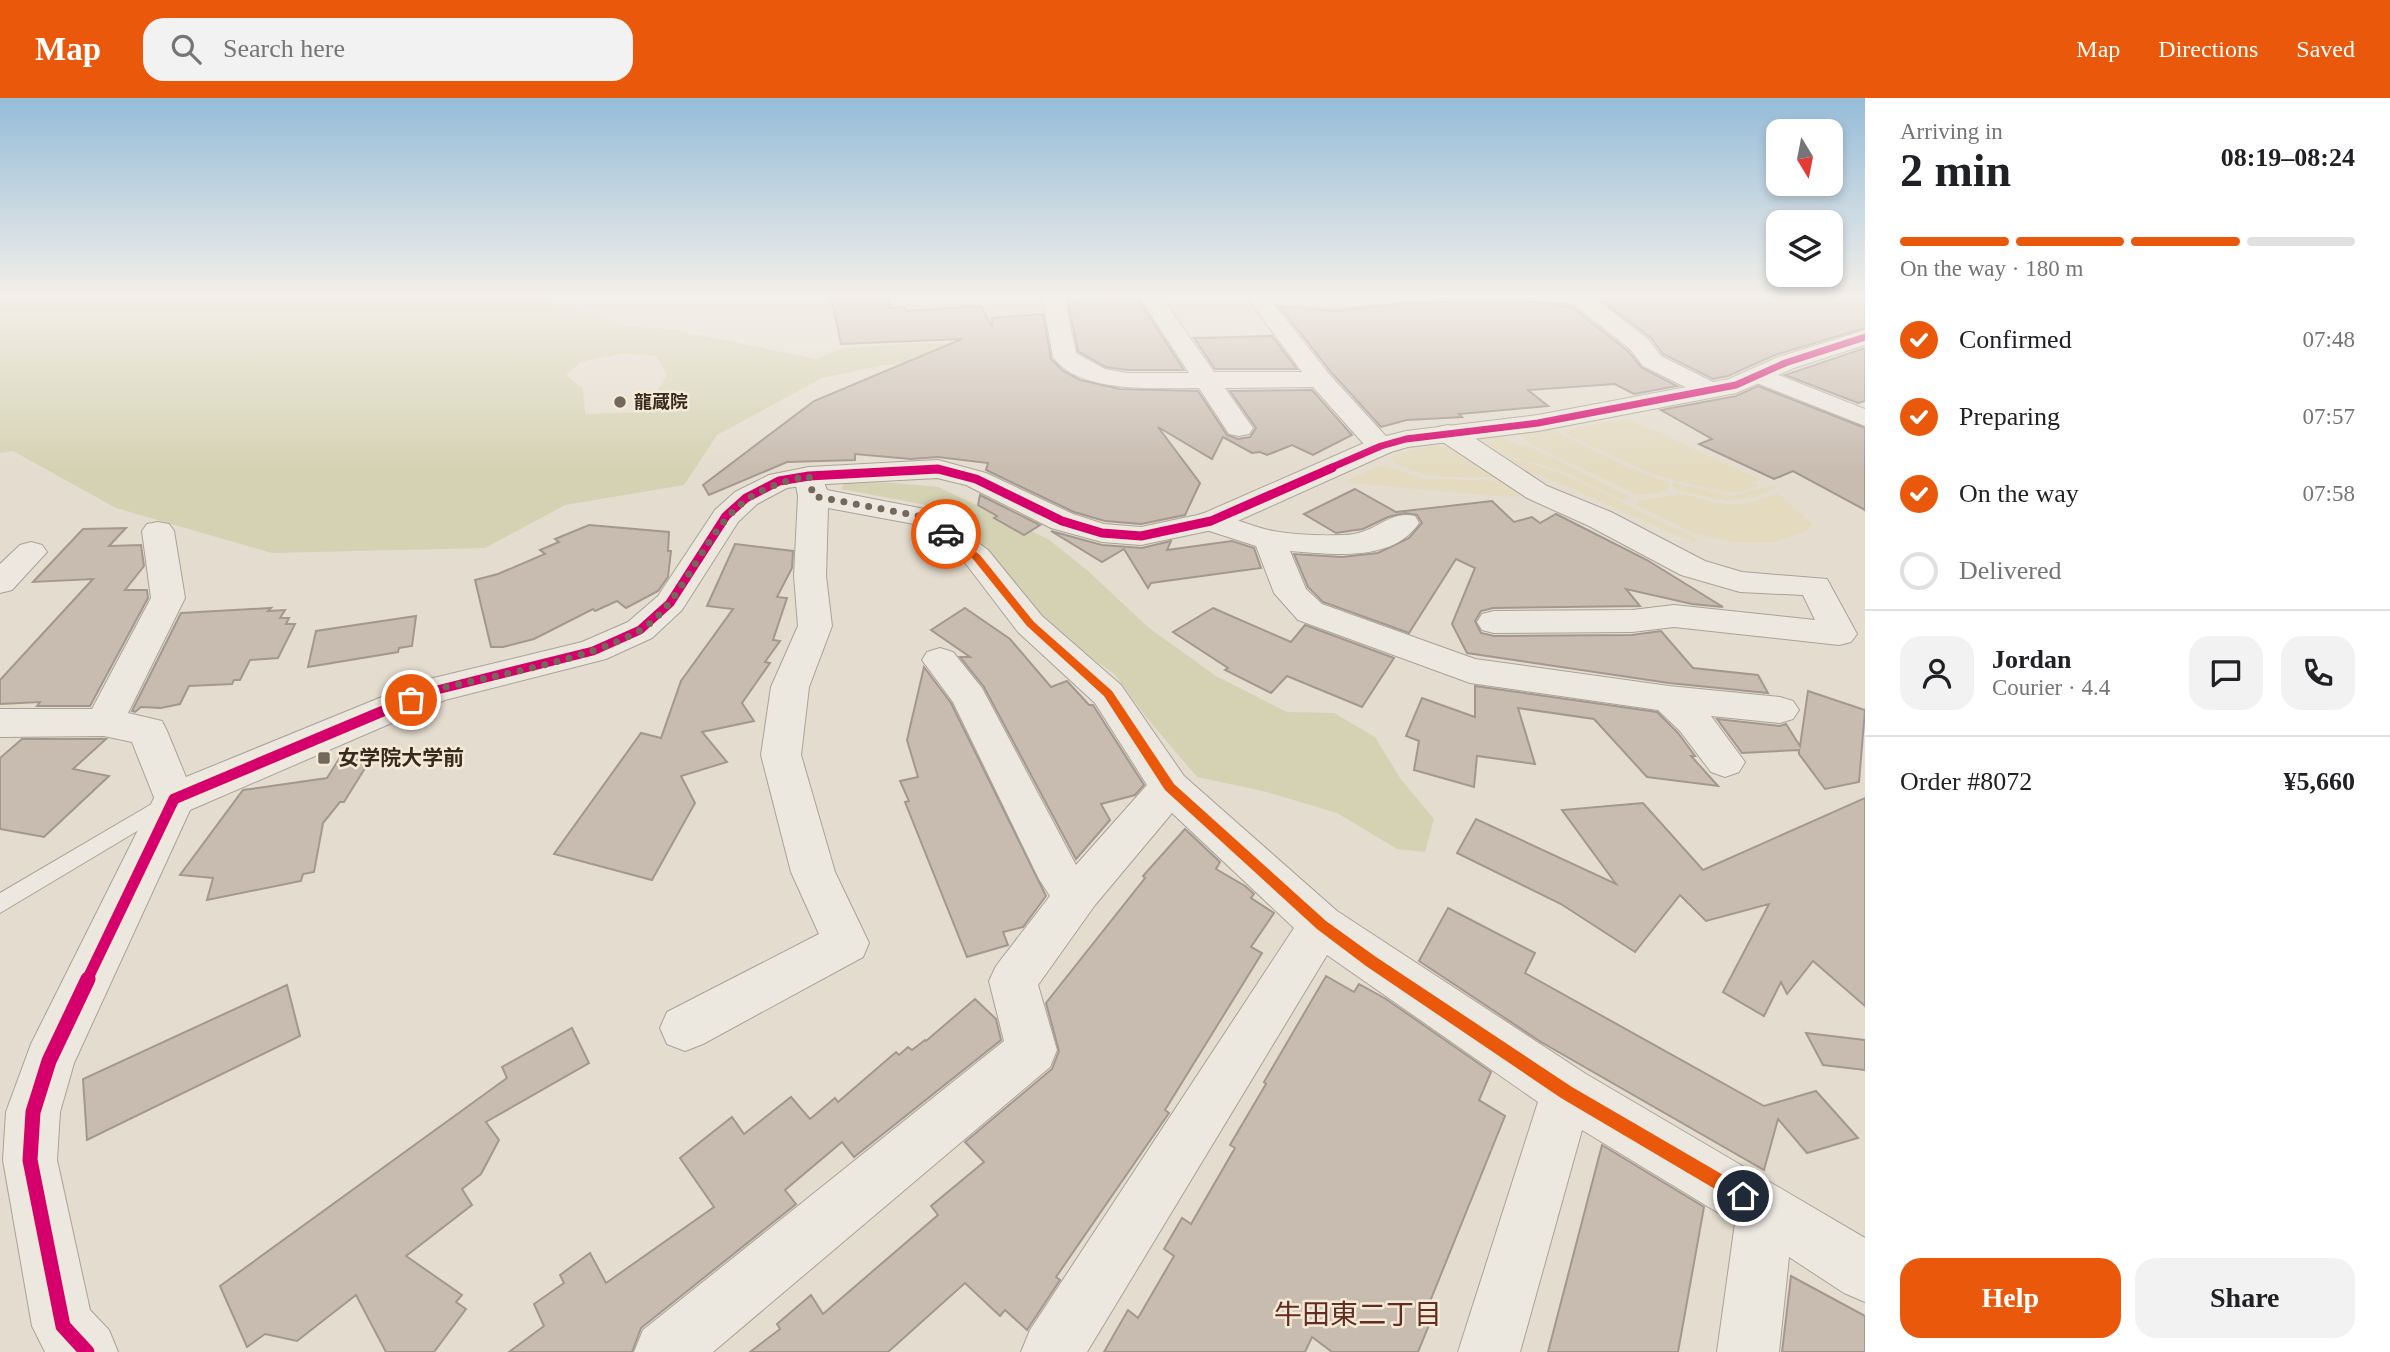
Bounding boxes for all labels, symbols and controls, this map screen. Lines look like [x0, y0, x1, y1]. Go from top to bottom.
search box [143, 18, 633, 81]
icon: search [167, 30, 205, 68]
text: Map [35, 31, 101, 67]
text: Search here [223, 34, 345, 63]
text: Map [2076, 36, 2120, 62]
text: Directions [2158, 36, 2258, 62]
text: Saved [2296, 36, 2355, 62]
north arrow [1766, 119, 1843, 196]
map controls [1766, 119, 1843, 287]
text: Arriving in [1900, 119, 2003, 144]
text: 08:19–08:24 [2221, 143, 2355, 172]
text: 2 min [1900, 145, 2011, 196]
button: layers [1766, 210, 1843, 287]
text: On the way · 180 m [1900, 256, 2083, 281]
icon: check [1900, 321, 1938, 359]
text: Confirmed [1959, 325, 2072, 354]
text: 07:48 [2303, 327, 2355, 352]
place label: 龍蔵院 [634, 392, 688, 412]
marker: 龍蔵院 [612, 394, 628, 410]
icon: check [1900, 398, 1938, 436]
text: Preparing [1959, 402, 2060, 431]
text: 07:57 [2303, 404, 2355, 429]
icon: check [1900, 475, 1938, 513]
text: On the way [1959, 479, 2079, 508]
text: 07:58 [2303, 481, 2355, 506]
courier [911, 499, 981, 569]
icon: car [927, 515, 965, 553]
text: Delivered [1959, 556, 2062, 585]
button: person [1900, 636, 1974, 710]
button: chat [2189, 636, 2263, 710]
button: phone [2281, 636, 2355, 710]
text: Jordan [1992, 645, 2071, 674]
pin [381, 670, 441, 730]
text: Courier · 4.4 [1992, 675, 2110, 700]
icon: bag [392, 681, 430, 719]
place label: 女学院大学前 [338, 746, 464, 770]
marker: 女学院大学前 [316, 750, 332, 766]
text: Order #8072 [1900, 767, 2032, 796]
text: ¥5,660 [2284, 767, 2355, 796]
pin [1713, 1166, 1773, 1226]
icon: home [1724, 1177, 1762, 1215]
button: Help [1900, 1258, 2121, 1338]
button: Share [2135, 1258, 2355, 1338]
district label: 牛田東二丁目 [1274, 1299, 1442, 1330]

